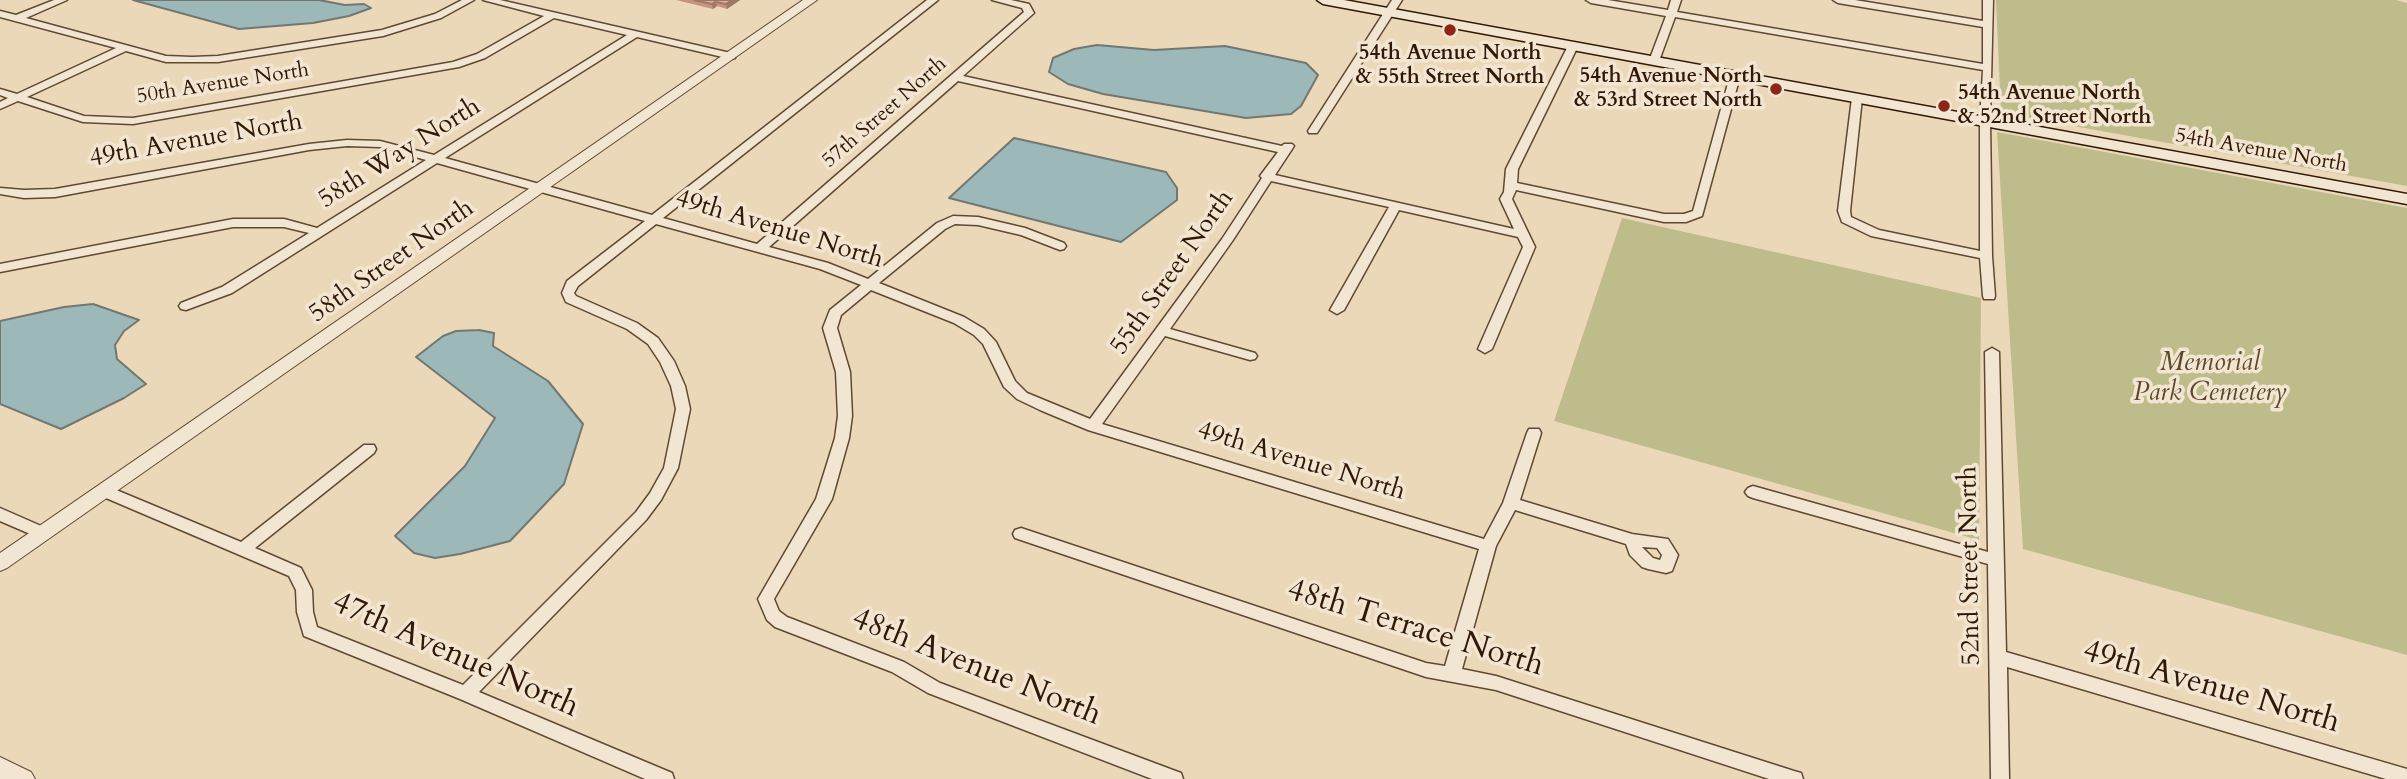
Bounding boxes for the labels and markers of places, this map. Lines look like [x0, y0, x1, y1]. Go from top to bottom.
marker: 54th Avenue North & 55th Street North [1442, 22, 1458, 38]
place label: 54th Avenue North & 55th Street North [1356, 41, 1544, 91]
place label: 54th Avenue North & 53rd Street North [1574, 64, 1762, 114]
marker: 54th Avenue North & 53rd Street North [1768, 81, 1784, 97]
place label: 54th Avenue North & 52nd Street North [1958, 81, 2151, 131]
marker: 54th Avenue North & 52nd Street North [1936, 98, 1952, 114]

